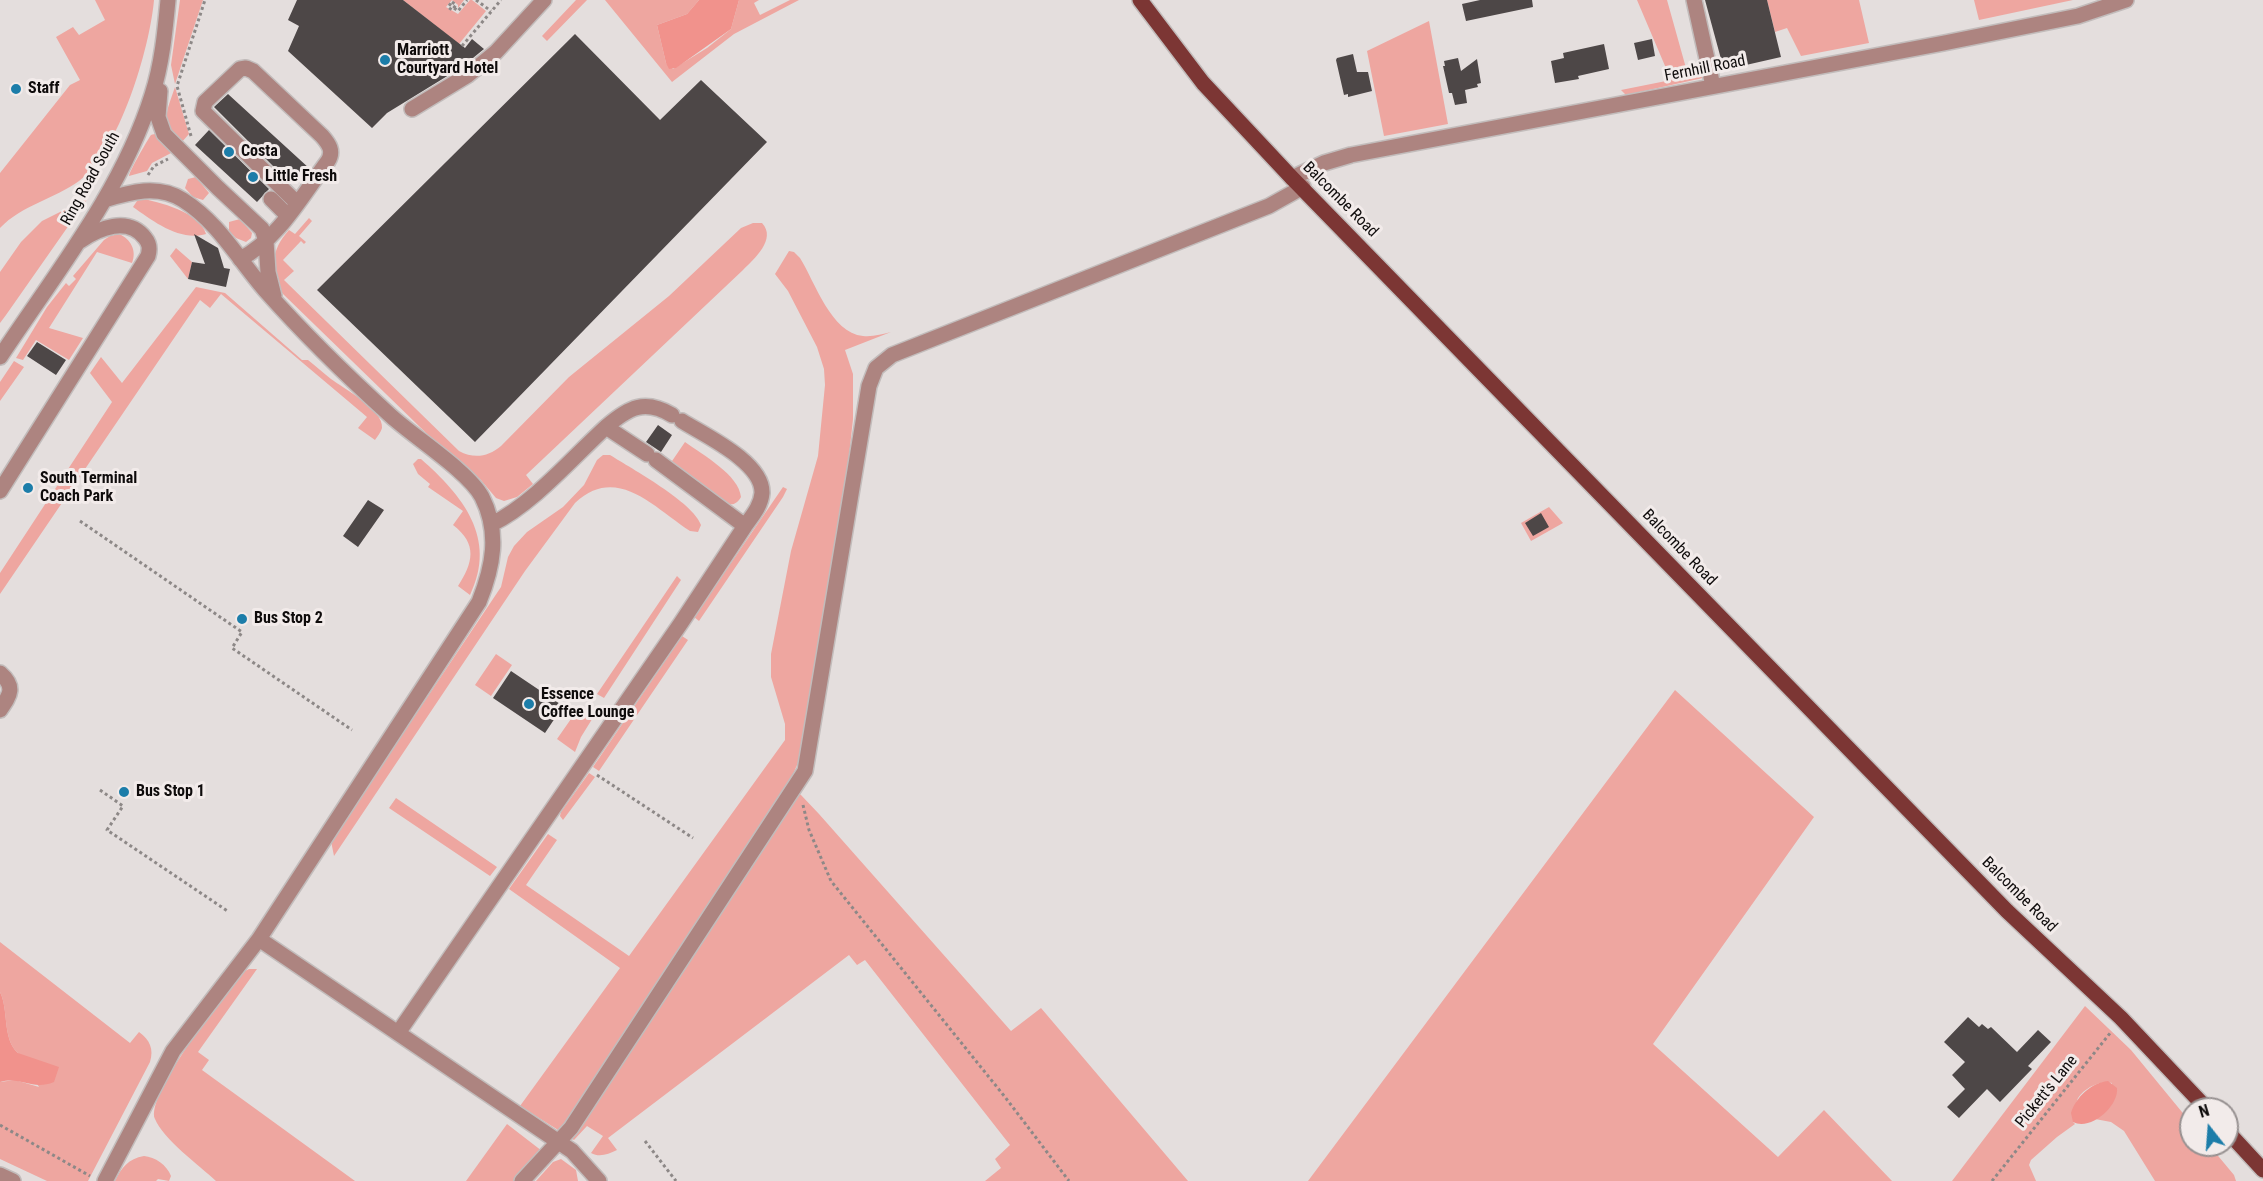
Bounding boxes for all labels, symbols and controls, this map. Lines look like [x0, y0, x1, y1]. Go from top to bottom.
place label: Marriott Courtyard Hotel [397, 41, 498, 79]
street label: Fernhill Road [1663, 52, 1747, 86]
marker: Marriott Courtyard Hotel [378, 53, 392, 67]
place label: Staff [28, 79, 60, 99]
marker: Staff [9, 82, 23, 96]
street label: Ring Road South [57, 129, 125, 229]
place label: Costa [241, 142, 278, 162]
marker: Costa [222, 145, 236, 159]
street label: Balcombe Road [1298, 158, 1382, 242]
place label: Little Fresh [265, 167, 337, 187]
marker: Little Fresh [246, 170, 260, 184]
place label: South Terminal Coach Park [40, 469, 137, 507]
marker: South Terminal Coach Park [21, 481, 35, 495]
street label: Balcombe Road [1638, 506, 1720, 590]
place label: Bus Stop 2 [254, 609, 323, 629]
marker: Bus Stop 2 [235, 612, 249, 626]
place label: Essence Coffee Lounge [541, 685, 634, 723]
marker: Essence Coffee Lounge [522, 697, 536, 711]
place label: Bus Stop 1 [136, 782, 205, 802]
marker: Bus Stop 1 [117, 785, 131, 799]
street label: Balcombe Road [1977, 853, 2061, 937]
street label: Pickett's Lane [2012, 1052, 2082, 1132]
north arrow [2179, 1097, 2239, 1157]
text: N [2197, 1101, 2212, 1122]

